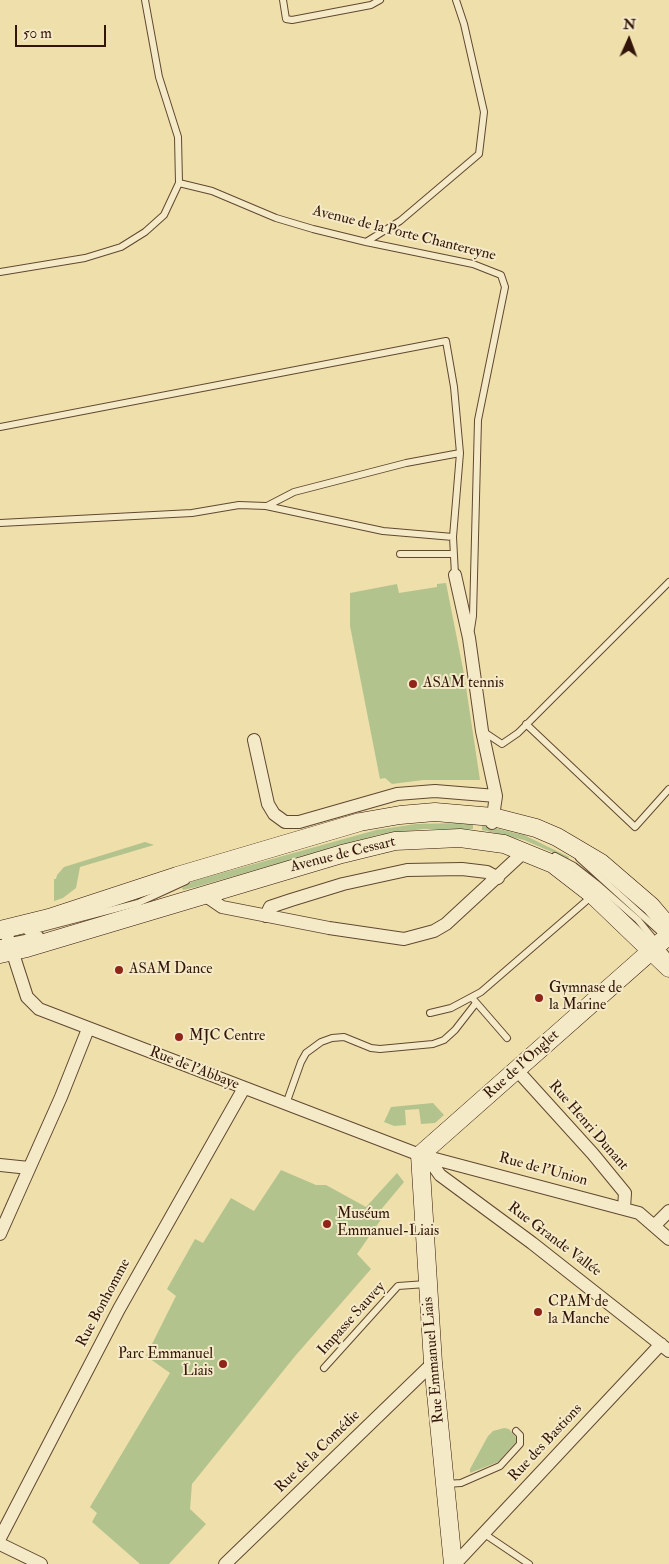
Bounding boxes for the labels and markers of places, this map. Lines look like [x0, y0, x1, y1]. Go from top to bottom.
place label: ASAM tennis [423, 675, 504, 693]
marker: ASAM tennis [407, 678, 419, 690]
place label: ASAM Dance [129, 961, 212, 979]
marker: ASAM Dance [113, 964, 125, 976]
place label: Gymnase de la Marine [549, 980, 622, 1015]
marker: Gymnase de la Marine [533, 992, 545, 1004]
place label: MJC Centre [189, 1028, 265, 1046]
marker: MJC Centre [173, 1031, 185, 1043]
place label: Muséum Emmanuel-Liais [337, 1206, 439, 1241]
marker: Muséum Emmanuel-Liais [321, 1218, 333, 1230]
place label: CPAM de la Manche [548, 1294, 610, 1329]
marker: CPAM de la Manche [532, 1306, 544, 1318]
place label: Parc Emmanuel Liais [118, 1346, 213, 1381]
marker: Parc Emmanuel Liais [217, 1358, 229, 1370]

